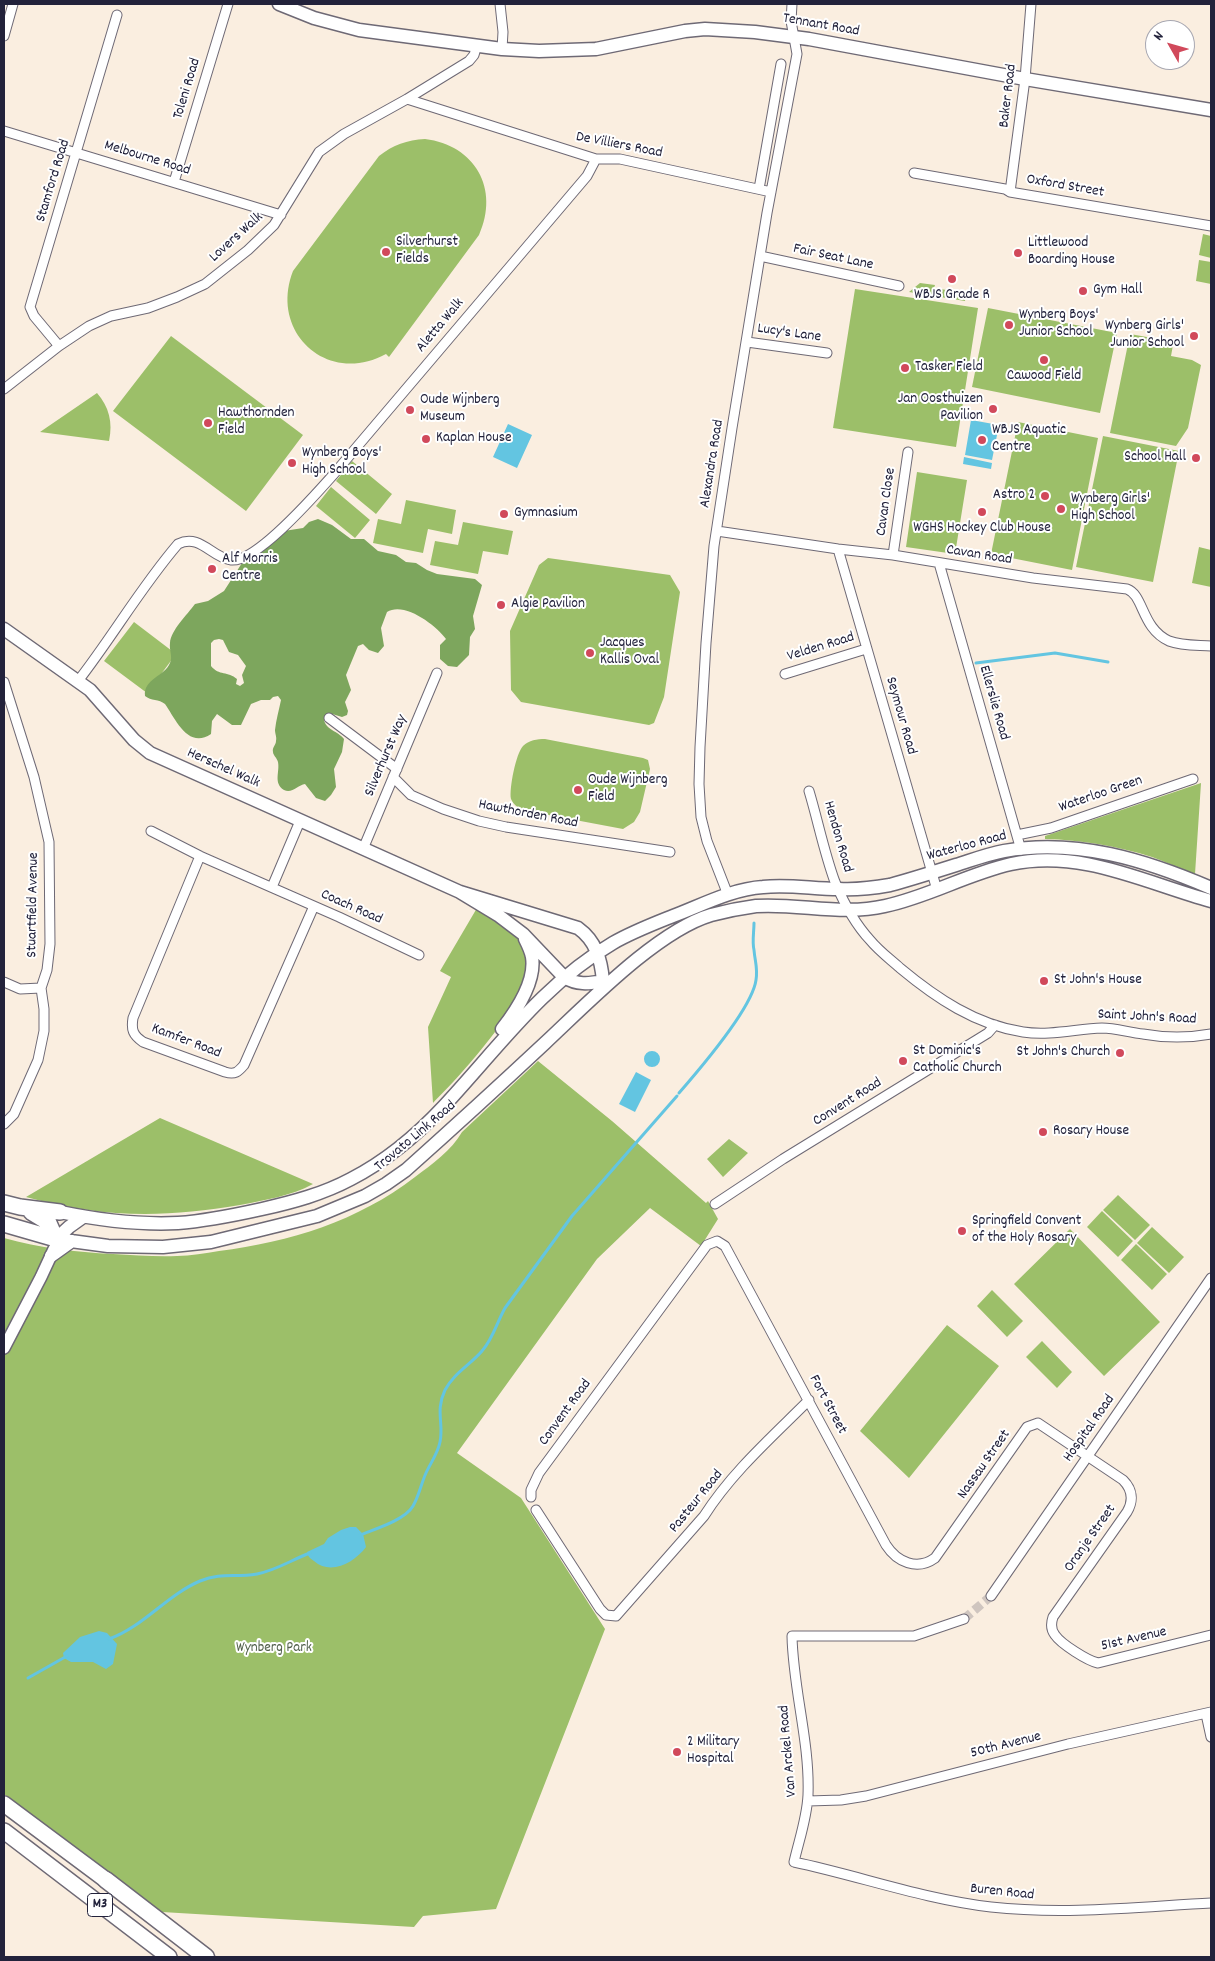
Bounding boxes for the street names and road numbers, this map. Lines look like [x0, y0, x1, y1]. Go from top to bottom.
street label: Tennant Road [781, 10, 861, 42]
street label: Toleni Road [170, 56, 206, 122]
street label: Baker Road [996, 63, 1022, 129]
street label: De Villiers Road [574, 129, 664, 163]
street label: Stamford Road [33, 137, 75, 225]
street label: Melbourne Road [102, 137, 192, 181]
street label: Oxford Street [1025, 171, 1105, 203]
street label: Lovers Walk [206, 209, 268, 267]
street label: Fair Seat Lane [791, 241, 875, 275]
street label: Aletta Walk [413, 295, 469, 357]
street label: Lucy's Lane [756, 321, 822, 347]
street label: Alexandra Road [697, 419, 729, 509]
street label: Cavan Close [873, 467, 901, 537]
street label: Cavan Road [945, 542, 1013, 570]
street label: Velden Road [785, 629, 857, 667]
street label: Ellerslie Road [974, 664, 1012, 742]
street label: Seymour Road [880, 675, 920, 757]
street label: Silverhurst Way [362, 712, 412, 800]
street label: Herschel Walk [184, 745, 262, 793]
street label: Waterloo Green [1057, 772, 1145, 818]
street label: Hawthorden Road [477, 797, 579, 833]
street label: Hendon Road [818, 799, 856, 875]
street label: Waterloo Road [925, 828, 1009, 866]
street label: Stuartfield Avenue [24, 852, 44, 958]
street label: Coach Road [317, 886, 385, 930]
street label: Saint John's Road [1097, 1006, 1197, 1030]
street label: Kamfer Road [149, 1020, 223, 1064]
street label: Convent Road [810, 1075, 886, 1131]
street label: Trovato Link Road [372, 1098, 460, 1176]
street label: Fort Street [804, 1372, 850, 1438]
street label: Convent Road [536, 1376, 596, 1450]
street label: Hospital Road [1060, 1392, 1120, 1466]
street label: Nassau Street [955, 1427, 1015, 1503]
street label: Pasteur Road [666, 1467, 728, 1537]
street label: Oranje Street [1061, 1502, 1121, 1576]
street label: 51st Avenue [1100, 1624, 1168, 1656]
street label: Van Arckel Road [776, 1704, 802, 1798]
street label: 50th Avenue [969, 1729, 1043, 1763]
street label: Buren Road [969, 1881, 1035, 1905]
road number: M3 [88, 1894, 112, 1916]

